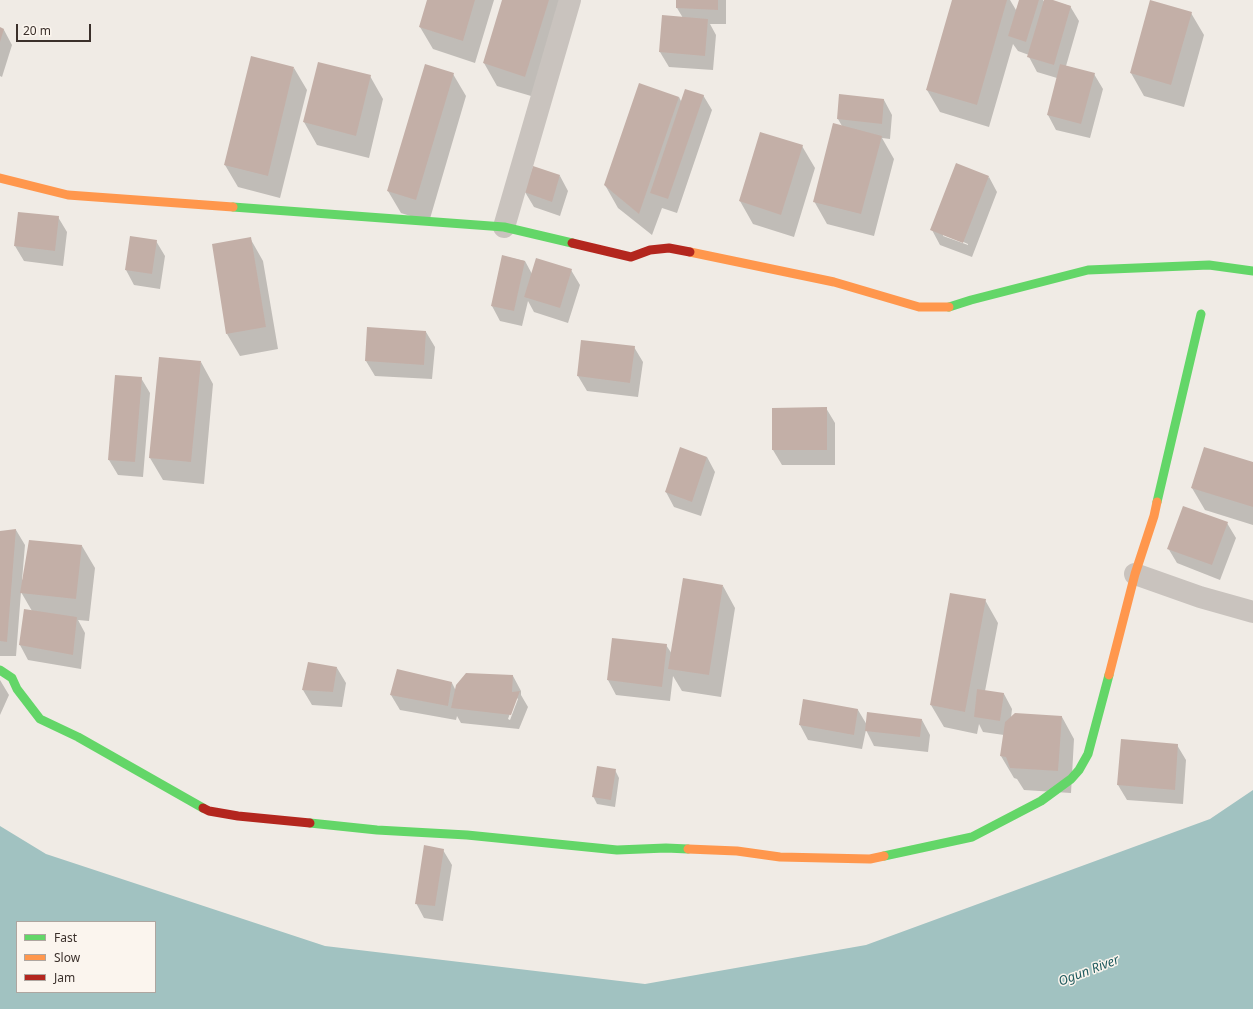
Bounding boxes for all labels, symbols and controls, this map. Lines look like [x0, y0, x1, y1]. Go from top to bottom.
scale bar [18, 16, 93, 42]
text: 20 m [23, 22, 51, 39]
legend [16, 921, 156, 993]
text: Fast [54, 929, 77, 946]
text: Slow [54, 949, 80, 966]
water label: Ogun River [1056, 952, 1122, 990]
text: Jam [54, 969, 75, 986]

